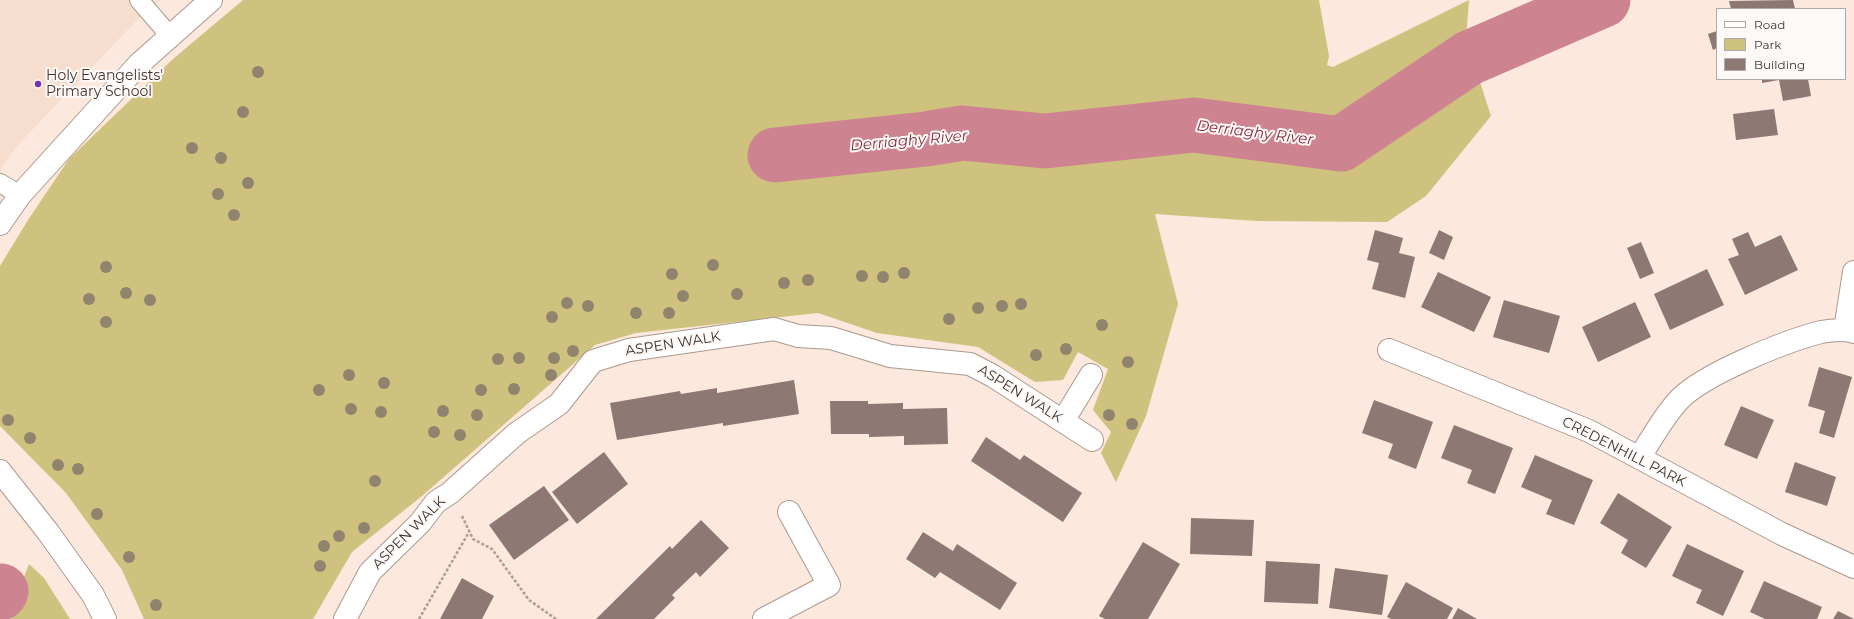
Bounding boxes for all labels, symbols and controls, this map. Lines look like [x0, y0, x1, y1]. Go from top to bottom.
legend [1716, 8, 1846, 80]
text: Road [1754, 17, 1785, 32]
text: Park [1754, 37, 1781, 52]
text: Building [1754, 57, 1805, 72]
place label: Holy Evangelists' Primary School [46, 68, 163, 100]
marker: Holy Evangelists' Primary School [33, 79, 43, 89]
water label: Derriaghy River [1196, 117, 1314, 149]
water label: Derriaghy River [850, 127, 968, 155]
street label: ASPEN WALK [624, 328, 722, 360]
street label: ASPEN WALK [975, 361, 1065, 427]
street label: CREDENHILL PARK [1559, 413, 1689, 491]
street label: ASPEN WALK [369, 493, 449, 573]

